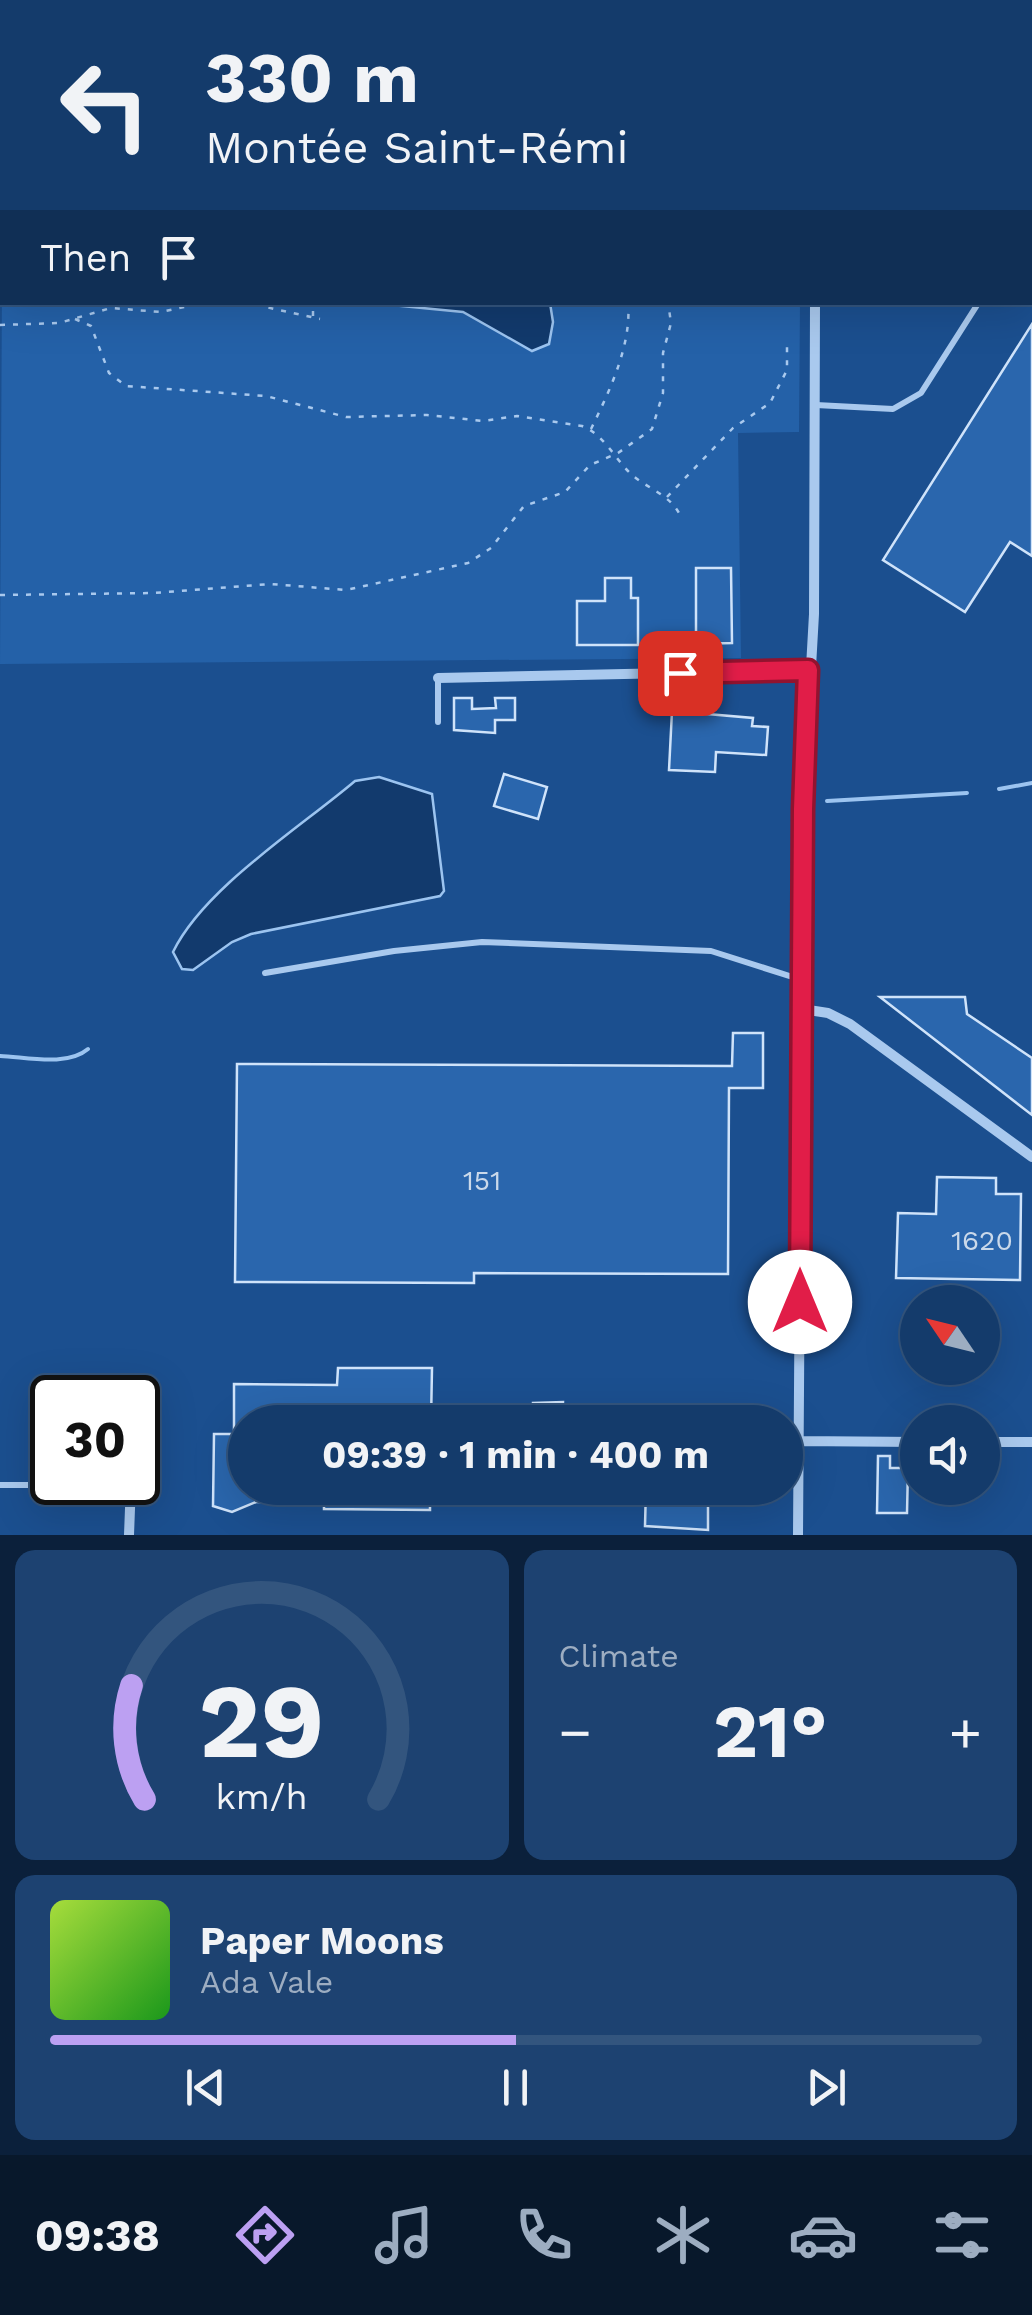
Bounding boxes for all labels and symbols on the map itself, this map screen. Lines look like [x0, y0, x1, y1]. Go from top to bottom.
pin [638, 631, 723, 716]
house number: 151 [463, 1164, 501, 1197]
house number: 1620 [951, 1224, 1013, 1257]
position arrow [748, 1250, 852, 1354]
north arrow [900, 1285, 1000, 1385]
speed limit sign: 30 [30, 1375, 160, 1505]

